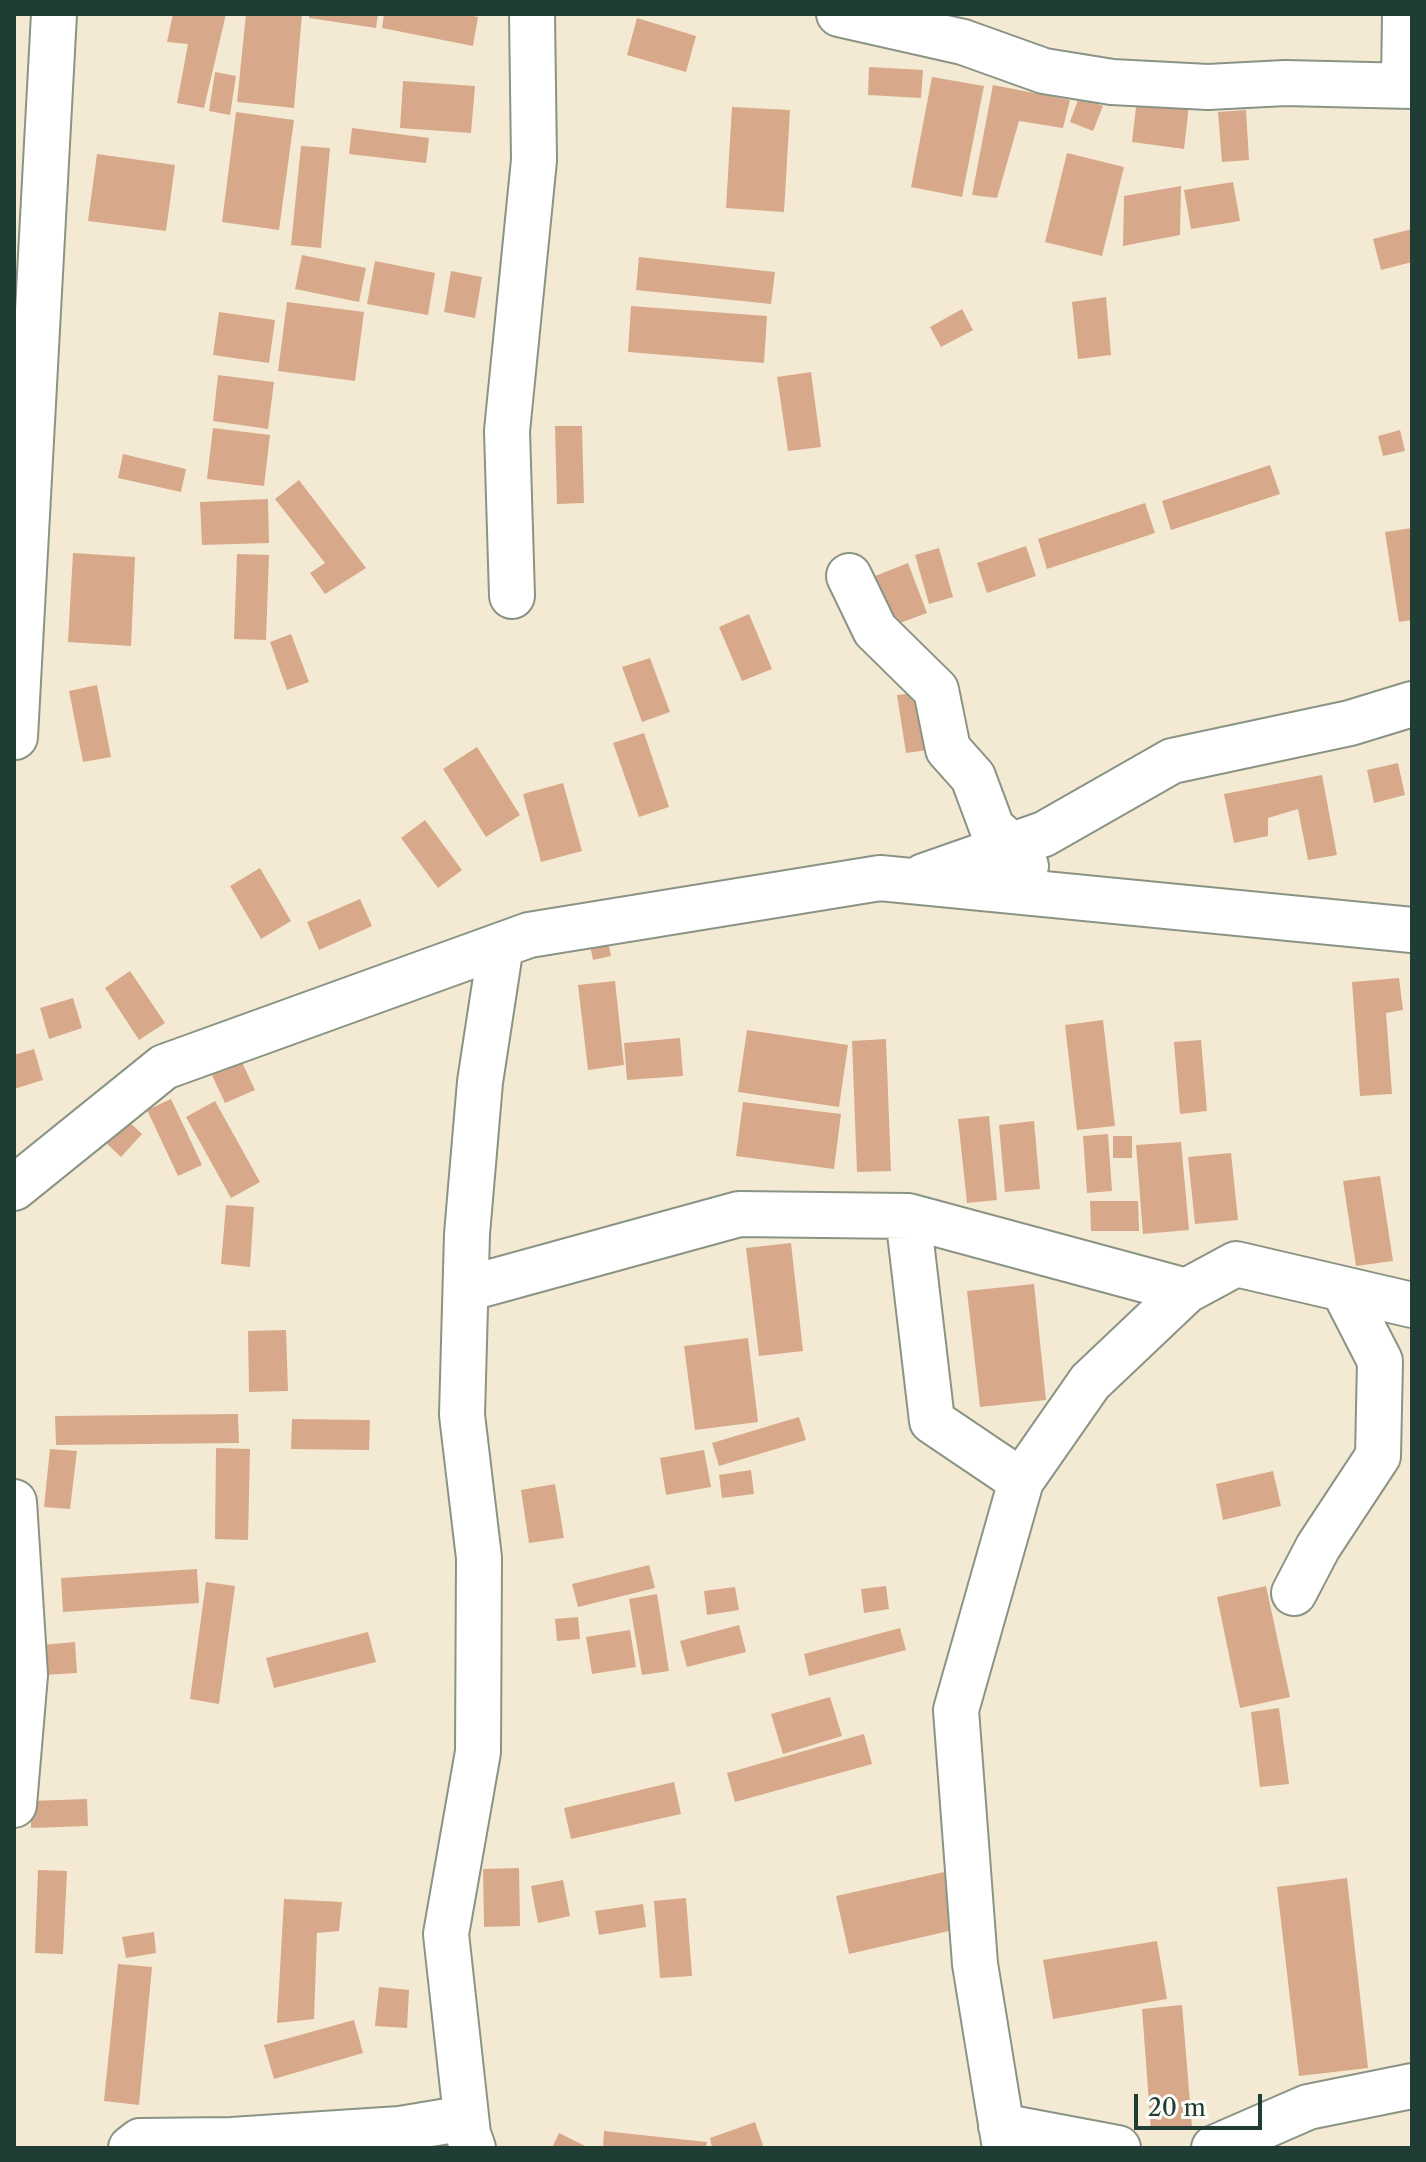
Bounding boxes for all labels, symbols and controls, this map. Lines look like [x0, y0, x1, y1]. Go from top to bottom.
scale bar [1138, 2078, 1266, 2128]
text: 20 m [1148, 2093, 1206, 2122]

